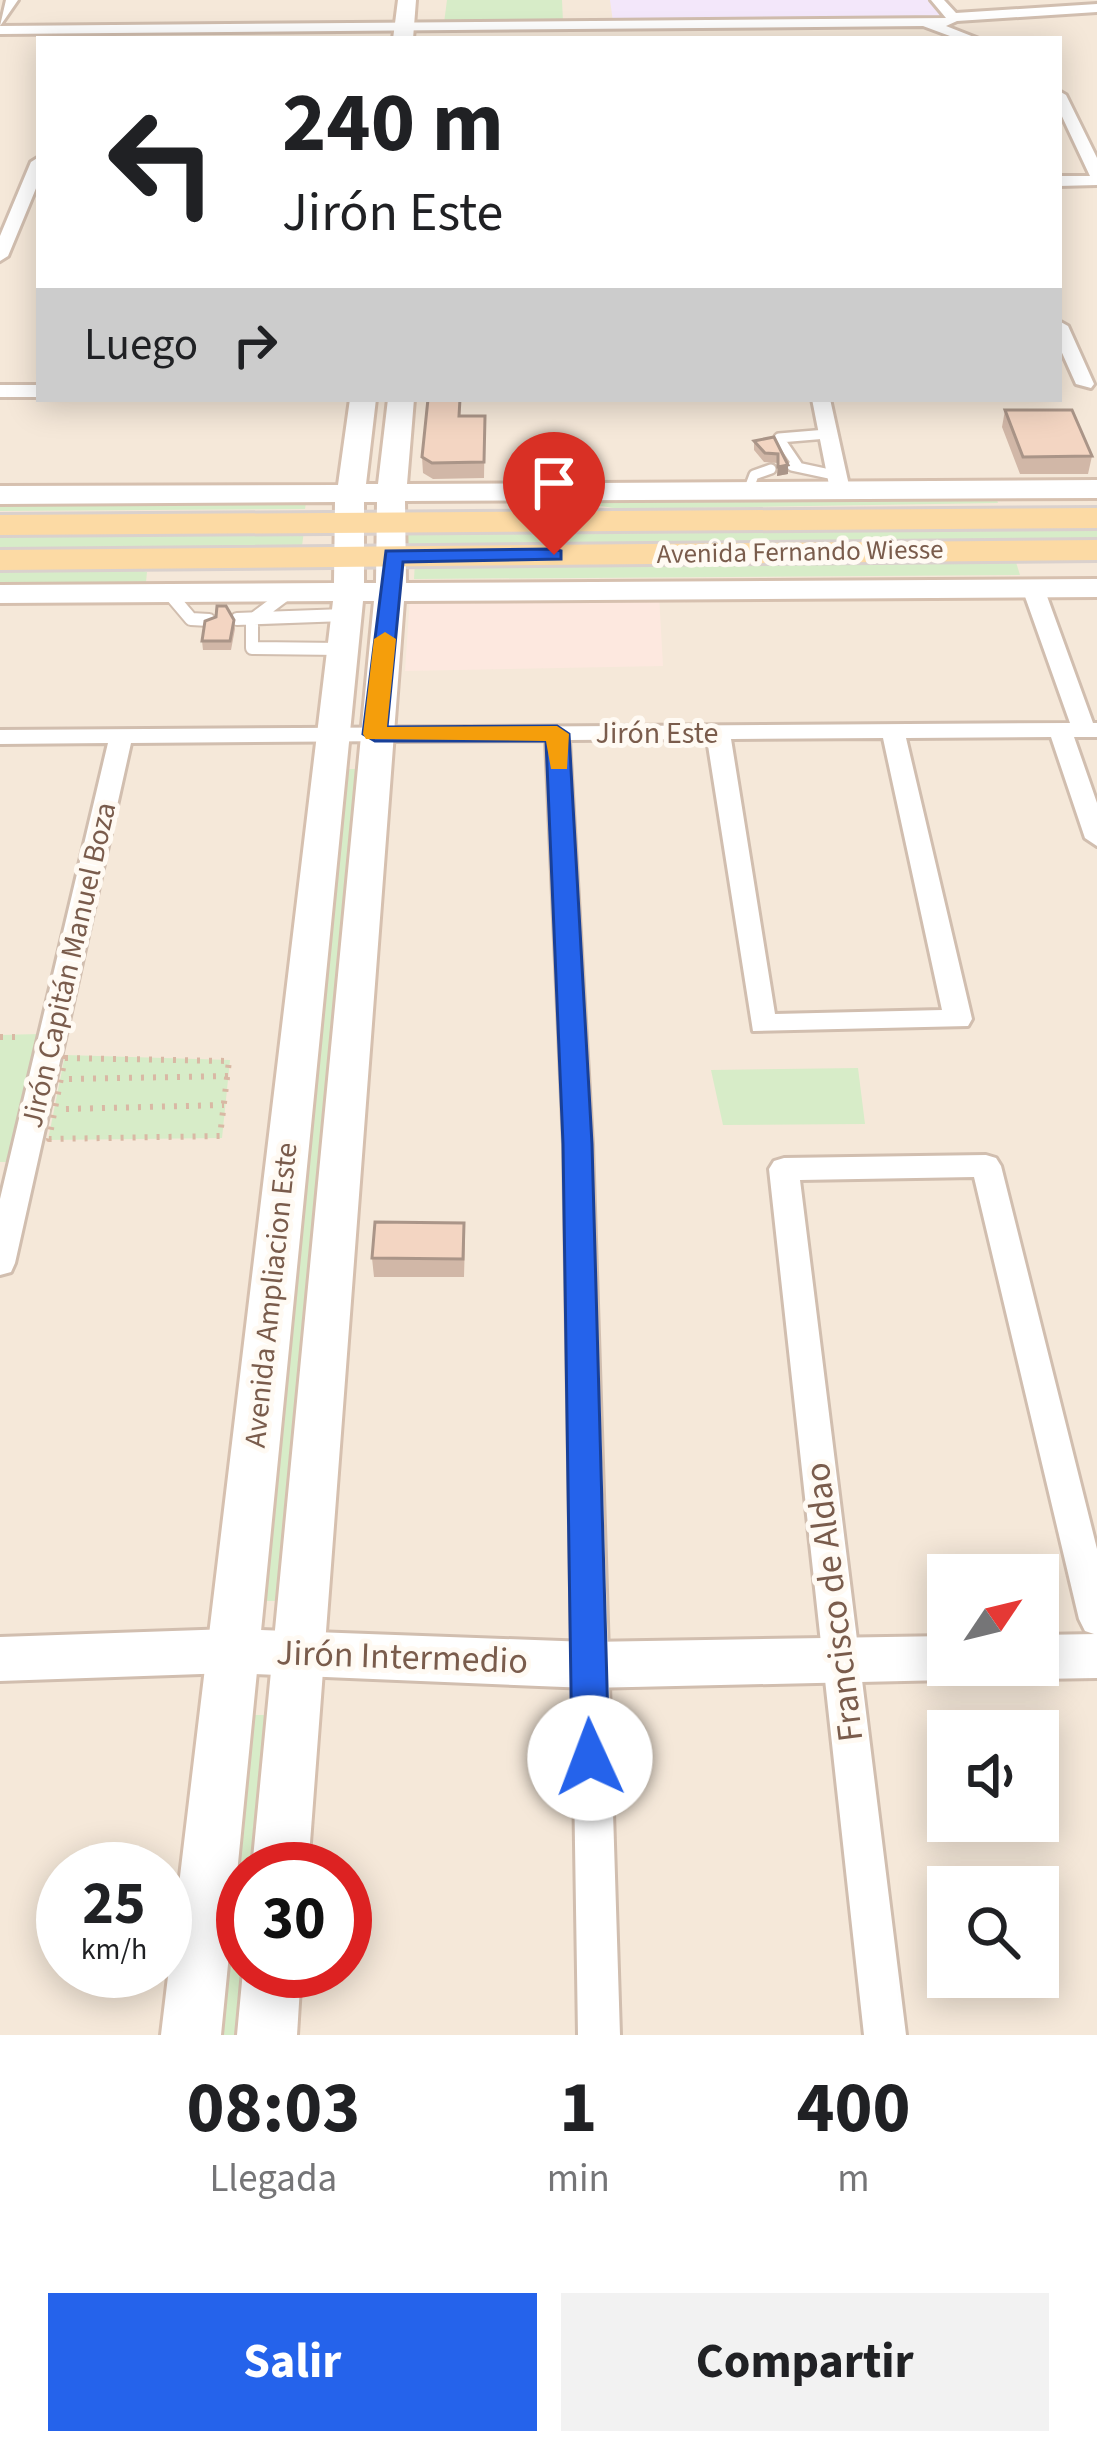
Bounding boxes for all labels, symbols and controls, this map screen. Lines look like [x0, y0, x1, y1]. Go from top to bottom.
text: 240 m [282, 64, 504, 184]
icon: left [84, 84, 240, 240]
text: Jirón Este [282, 175, 503, 252]
icon: right [222, 312, 288, 378]
text: Luego [84, 313, 198, 377]
pin [503, 432, 605, 555]
icon: arrive [521, 450, 587, 516]
street label: Avenida Fernando Wiesse [656, 530, 944, 574]
street label: Jirón Este [596, 712, 718, 755]
street label: Jirón Capitán Manuel Boza [11, 798, 127, 1132]
street label: Avenida Ampliacion Este [234, 1140, 308, 1450]
street label: Francisco de Aldao [792, 1460, 876, 1744]
north arrow [927, 1554, 1059, 1686]
map controls [927, 1554, 1059, 1998]
street label: Jirón Intermedio [275, 1627, 529, 1687]
position arrow [527, 1695, 653, 1821]
button: sound [927, 1710, 1059, 1842]
speed limit sign: 30 [216, 1842, 372, 1998]
text: 25 [82, 1862, 146, 1947]
button: search [927, 1866, 1059, 1998]
text: km/h [81, 1928, 147, 1971]
text: 08:03 [187, 2057, 360, 2160]
text: 1 [559, 2057, 597, 2160]
text: 400 [796, 2057, 911, 2160]
text: Llegada [209, 2151, 337, 2207]
text: min [547, 2151, 610, 2207]
text: m [837, 2151, 870, 2207]
button: Salir [48, 2293, 537, 2431]
button: Compartir [561, 2293, 1049, 2431]

